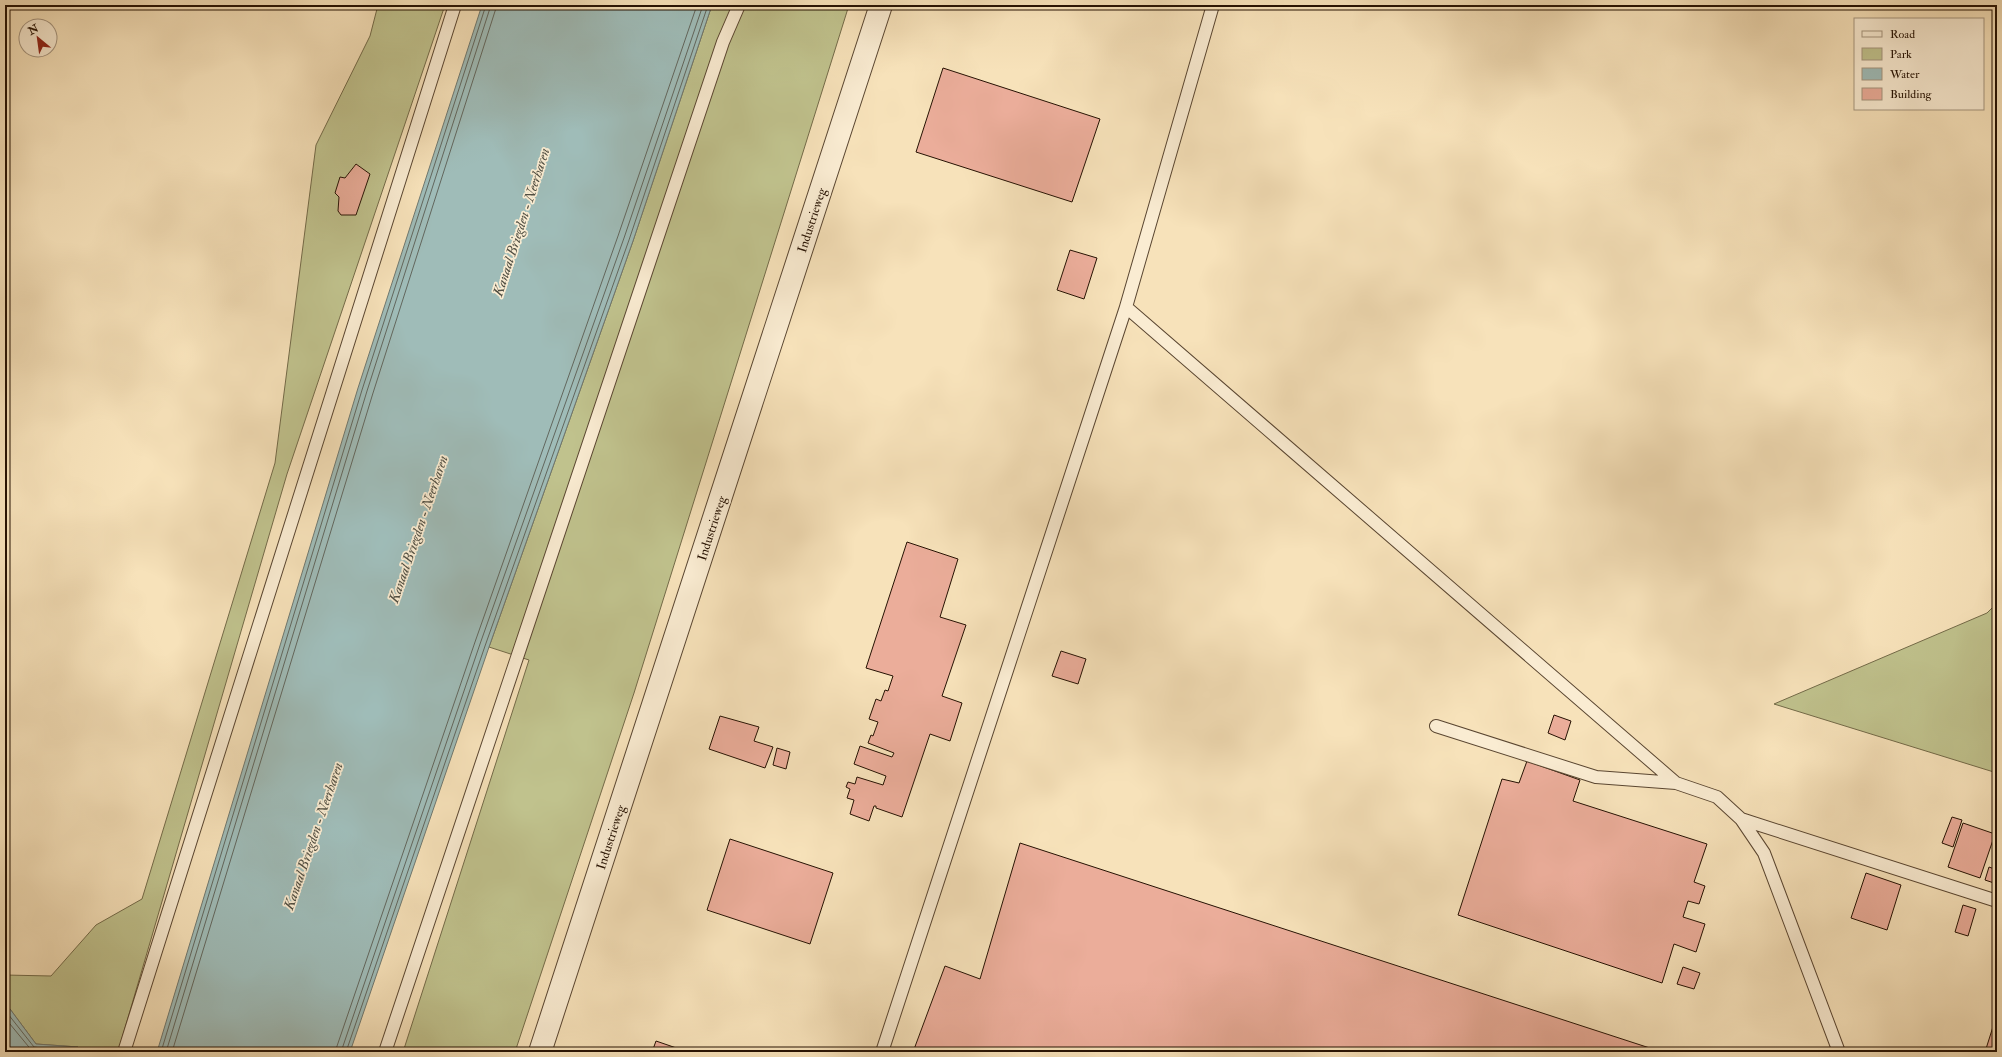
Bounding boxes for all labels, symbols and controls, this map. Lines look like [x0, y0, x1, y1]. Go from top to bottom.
north arrow [18, 18, 58, 58]
legend [1854, 18, 1984, 110]
text: N [25, 21, 42, 38]
text: Road [1890, 27, 1915, 42]
text: Park [1890, 47, 1912, 62]
text: Water [1889, 67, 1920, 82]
text: Building [1890, 87, 1933, 102]
water label: Kanaal Briegden - Neerharen [489, 146, 554, 299]
street label: Industrieweg [794, 185, 830, 255]
water label: Kanaal Briegden - Neerharen [385, 453, 452, 606]
street label: Industrieweg [694, 493, 730, 563]
water label: Kanaal Briegden - Neerharen [280, 760, 347, 913]
street label: Industrieweg [593, 802, 629, 872]

